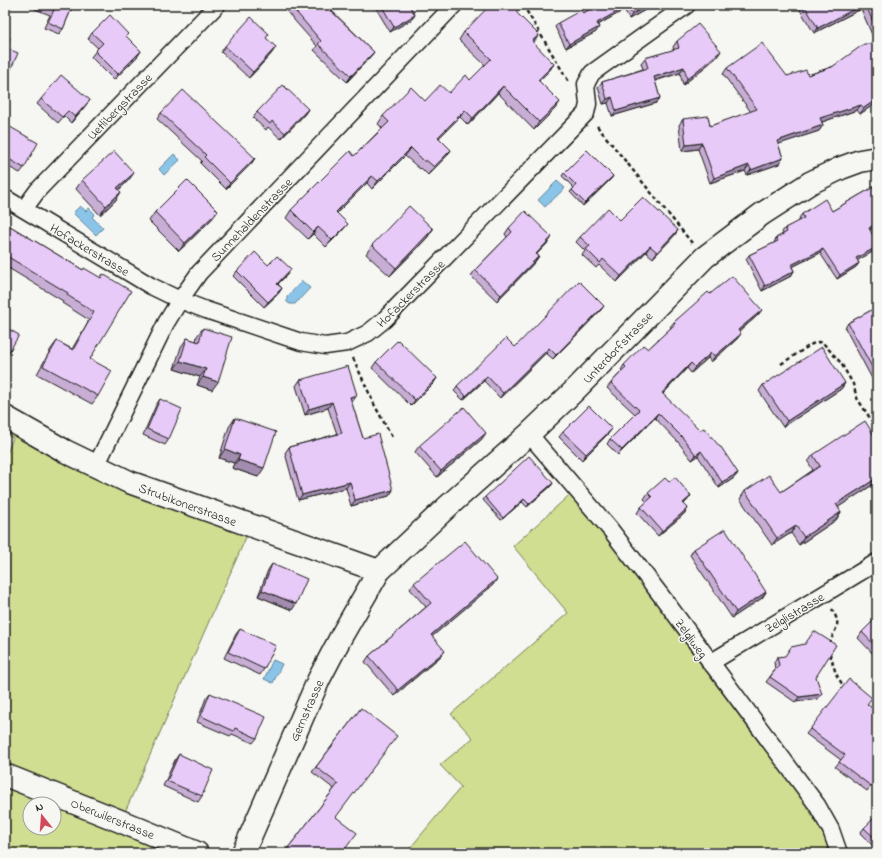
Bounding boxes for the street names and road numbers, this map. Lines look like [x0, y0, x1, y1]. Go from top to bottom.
street label: Uetlibergstrasse [83, 69, 158, 145]
street label: Sunnehaldenstrasse [207, 174, 297, 266]
street label: Hofackerstrasse [46, 219, 133, 282]
street label: Hofackerstrasse [373, 255, 450, 333]
street label: Unterdorfstrasse [579, 307, 658, 388]
street label: Strubikonerstrasse [136, 479, 239, 532]
street label: Zelglistrasse [761, 588, 829, 639]
street label: Zelgliweg [669, 615, 712, 664]
street label: Gernstrasse [285, 677, 329, 744]
street label: Oberwilerstrasse [67, 794, 158, 845]

